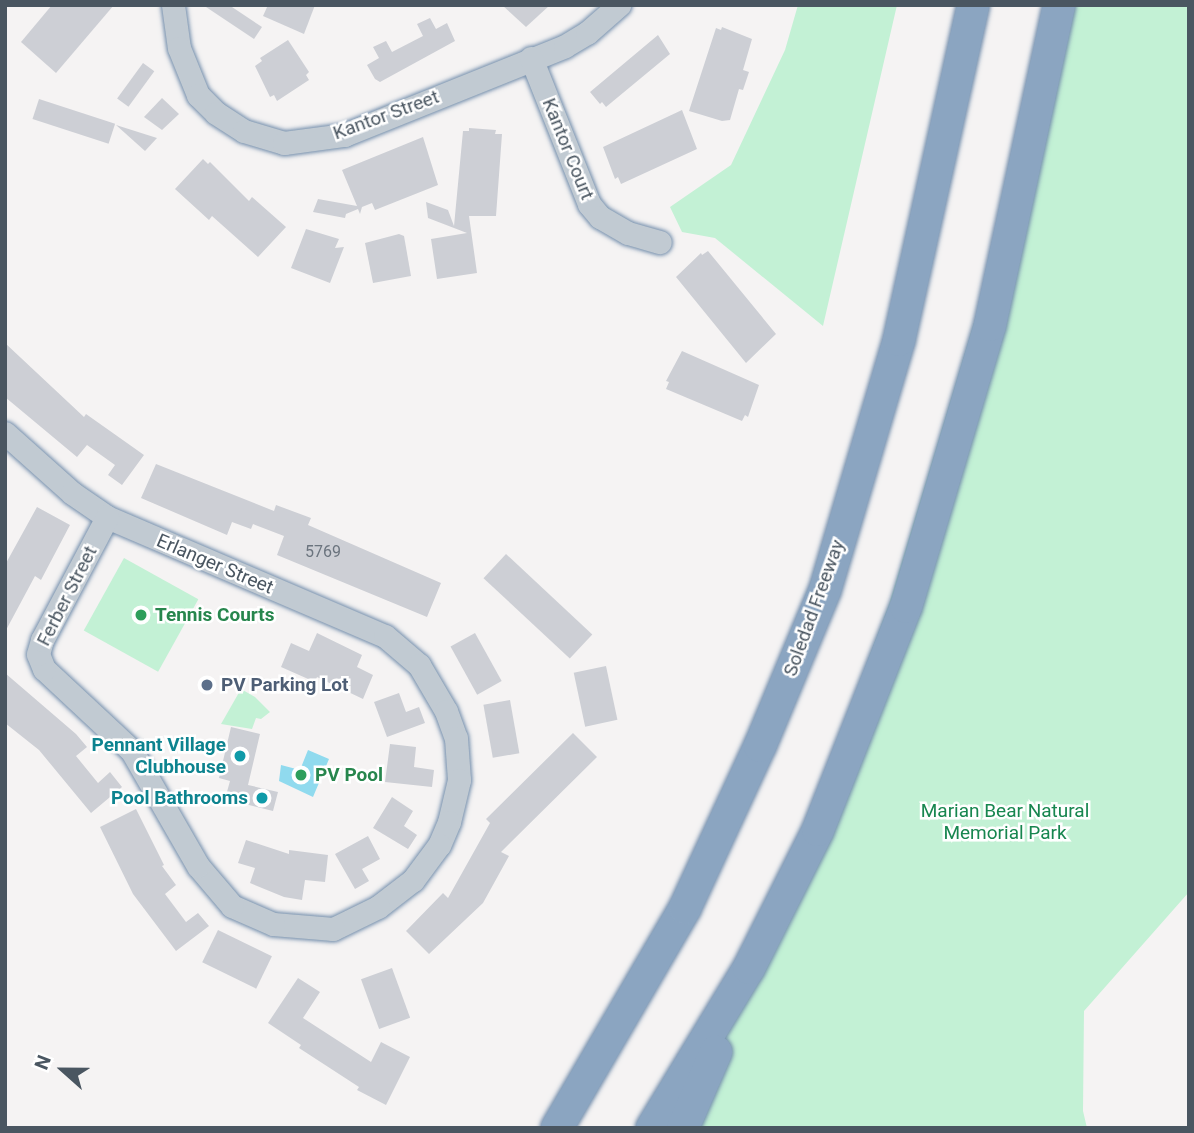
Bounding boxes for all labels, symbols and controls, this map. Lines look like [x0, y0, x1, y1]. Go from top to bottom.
street label: Kantor Street [330, 85, 442, 145]
street label: Kantor Court [537, 95, 599, 203]
street label: Erlanger Street [153, 529, 277, 599]
street label: Soledad Freeway [779, 537, 849, 679]
street label: Ferber Street [32, 542, 102, 650]
house number: 5769 [305, 542, 341, 562]
place label: Tennis Courts [155, 604, 274, 626]
marker: Tennis Courts [133, 607, 149, 623]
place label: PV Parking Lot [221, 674, 348, 696]
marker: PV Parking Lot [199, 677, 215, 693]
place label: Pennant Village Clubhouse [92, 734, 226, 778]
marker: Pennant Village Clubhouse [232, 748, 248, 764]
place label: PV Pool [315, 764, 383, 786]
marker: PV Pool [293, 767, 309, 783]
place label: Pool Bathrooms [111, 787, 248, 809]
marker: Pool Bathrooms [254, 790, 270, 806]
park label: Marian Bear Natural Memorial Park [921, 800, 1089, 844]
north arrow [28, 1035, 98, 1105]
text: N [30, 1052, 56, 1073]

